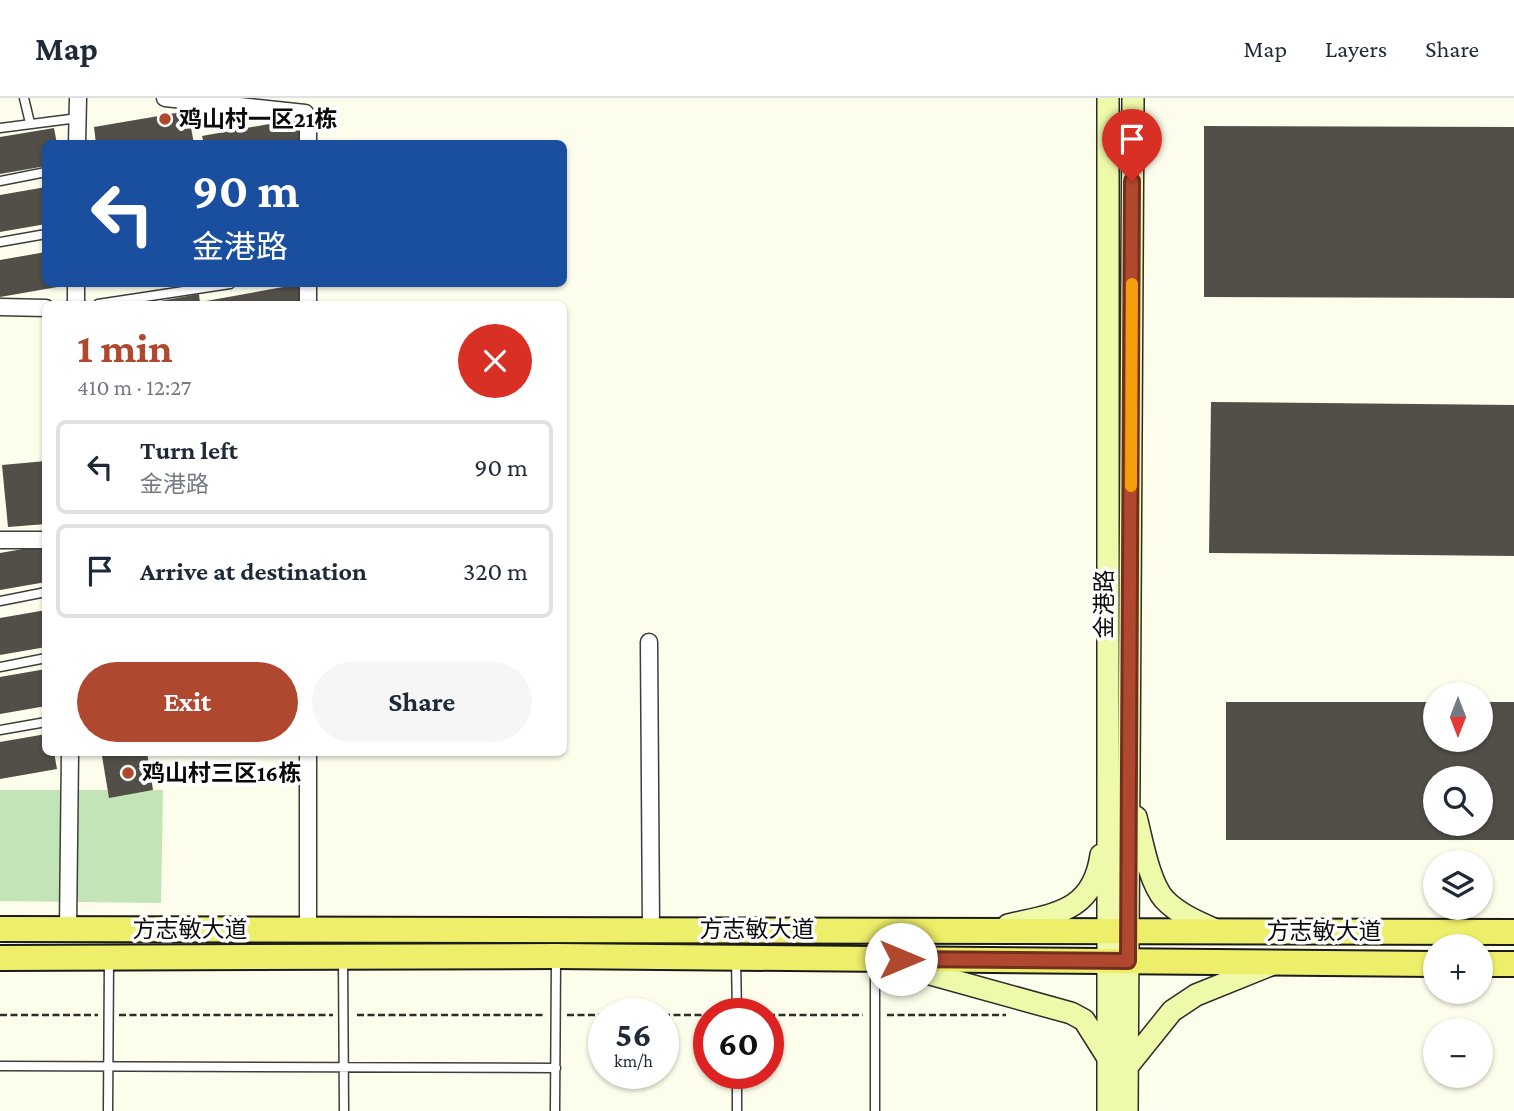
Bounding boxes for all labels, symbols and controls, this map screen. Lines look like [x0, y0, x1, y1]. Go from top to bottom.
text: Map [35, 30, 98, 67]
text: Map [1243, 35, 1287, 62]
text: Layers [1325, 35, 1387, 62]
text: Share [1425, 35, 1479, 62]
place label: 鸡山村一区21栋 [179, 106, 337, 132]
pin [1102, 109, 1162, 181]
marker: 鸡山村一区21栋 [157, 111, 173, 127]
icon: arrive [1113, 120, 1151, 158]
text: 90 m [192, 163, 299, 218]
icon: left [77, 168, 168, 259]
text: 金港路 [192, 229, 288, 265]
text: 1 min [77, 324, 173, 371]
button: close [458, 324, 532, 398]
text: 410 m · 12:27 [77, 374, 191, 400]
text: Turn left [140, 436, 238, 465]
icon: left [81, 448, 119, 486]
text: 90 m [474, 453, 528, 482]
text: 金港路 [140, 471, 209, 497]
icon: arrive [81, 552, 119, 590]
text: Arrive at destination [140, 557, 367, 586]
text: 320 m [463, 557, 528, 586]
street label: 金港路 [1091, 570, 1117, 639]
button: Exit [77, 662, 298, 742]
button: Share [312, 662, 532, 742]
north arrow [1423, 682, 1493, 752]
map controls [1423, 682, 1493, 1088]
place label: 鸡山村三区16栋 [142, 760, 301, 786]
marker: 鸡山村三区16栋 [120, 765, 136, 781]
button: search [1423, 766, 1493, 836]
button: layers [1423, 850, 1493, 920]
street label: 方志敏大道 [133, 916, 248, 942]
street label: 方志敏大道 [700, 916, 815, 942]
street label: 方志敏大道 [1267, 918, 1382, 944]
position arrow [864, 922, 938, 996]
button: + [1423, 934, 1493, 1004]
speed limit sign: 60 [693, 998, 784, 1089]
text: 56 [615, 1015, 652, 1054]
button: − [1423, 1018, 1493, 1088]
text: km/h [614, 1051, 653, 1071]

